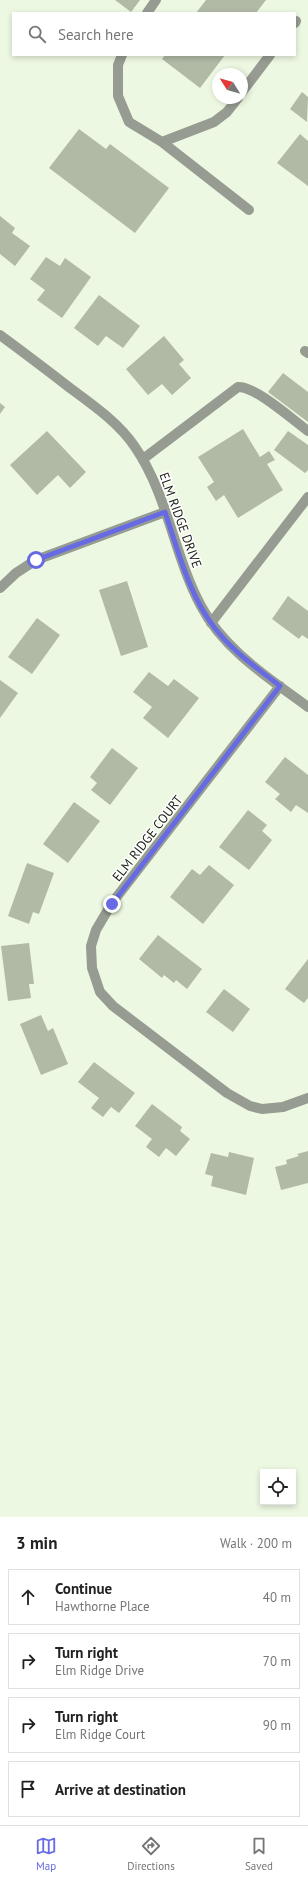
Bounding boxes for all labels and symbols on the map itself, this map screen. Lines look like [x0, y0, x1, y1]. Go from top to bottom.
north arrow [212, 68, 248, 104]
street label: ELM RIDGE DRIVE [155, 470, 206, 570]
route start [27, 551, 45, 569]
street label: ELM RIDGE COURT [109, 792, 186, 885]
route end [103, 895, 121, 913]

